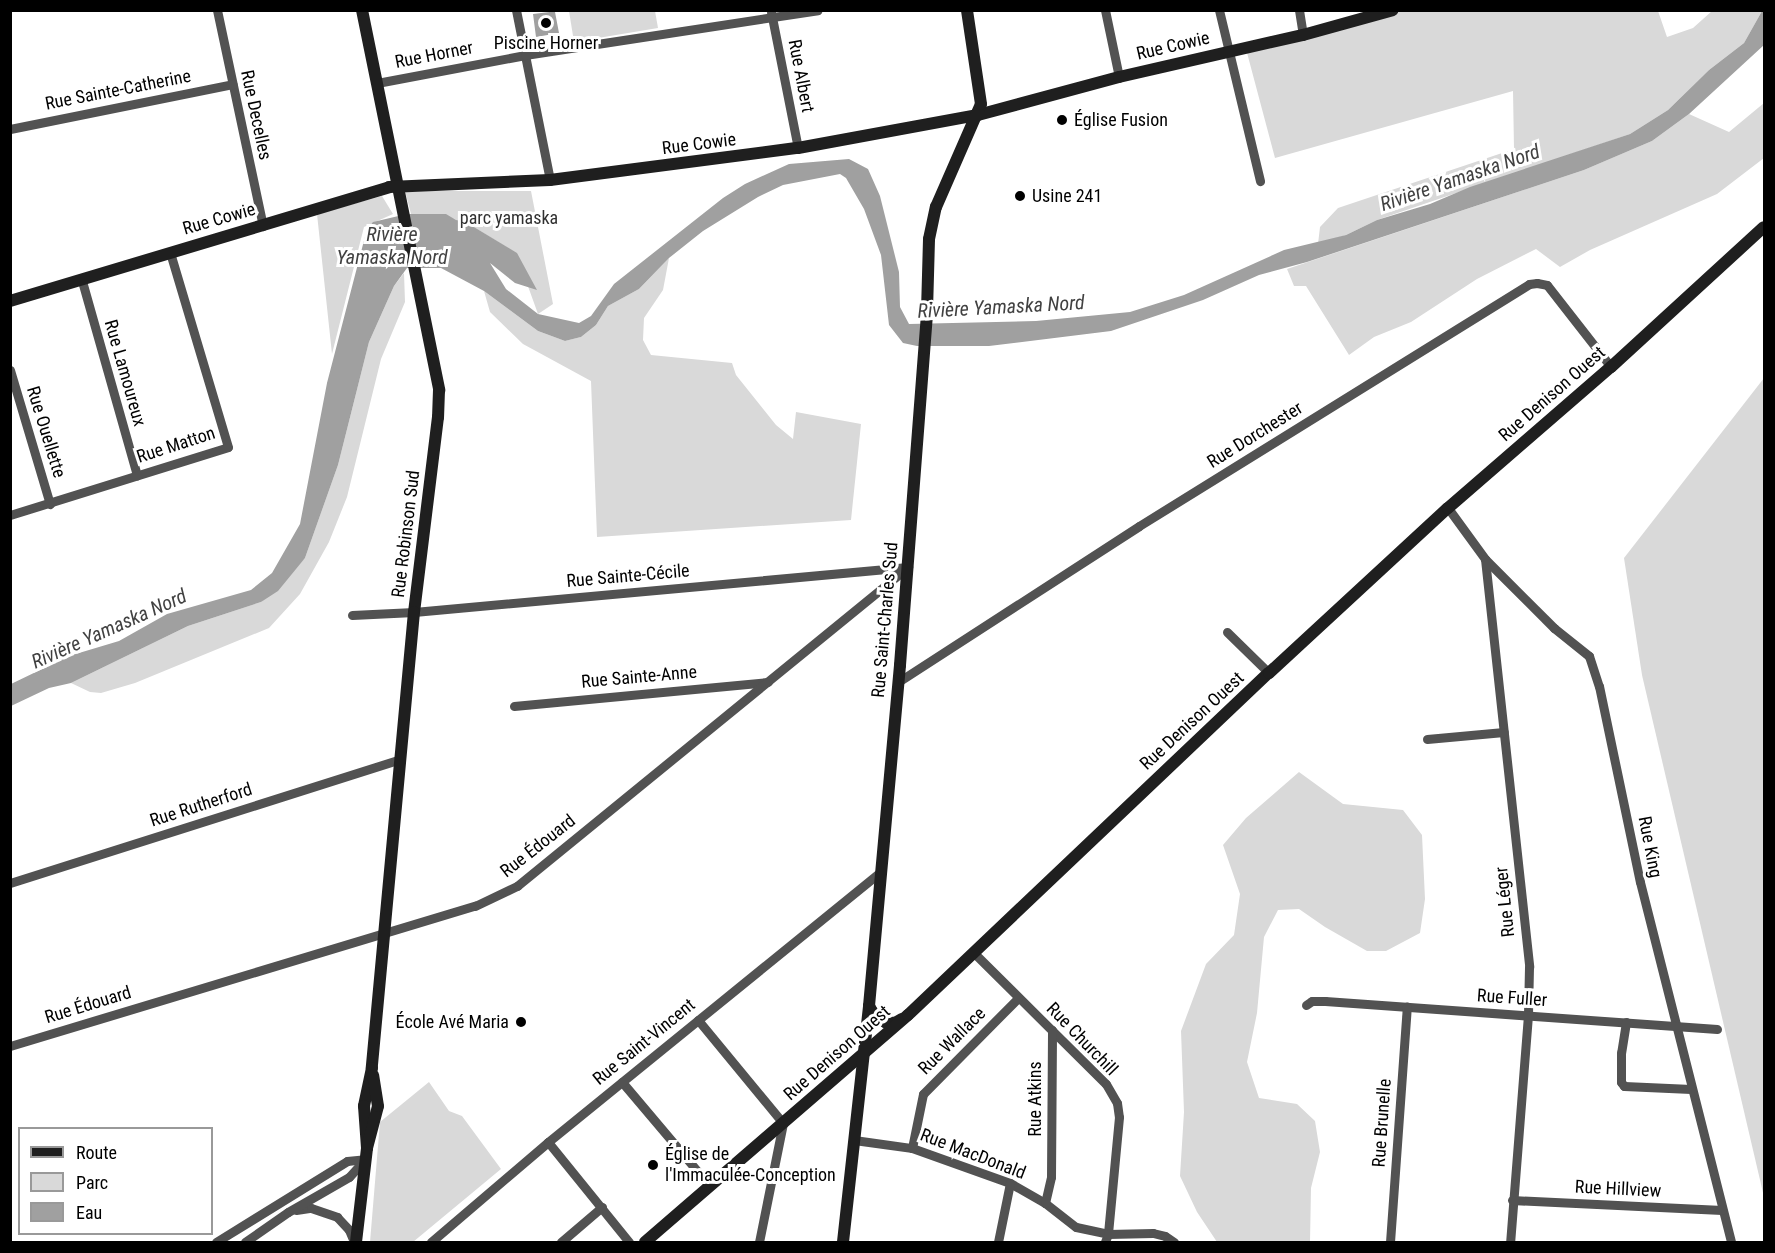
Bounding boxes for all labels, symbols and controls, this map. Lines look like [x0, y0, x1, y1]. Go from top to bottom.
marker: Piscine Horner [539, 16, 553, 30]
street label: Rue Cowie [1134, 27, 1212, 65]
place label: Piscine Horner [494, 32, 598, 54]
street label: Rue Horner [393, 37, 475, 73]
street label: Rue Albert [783, 38, 819, 114]
street label: Rue Sainte-Catherine [43, 65, 193, 115]
street label: Rue Decelles [236, 68, 276, 162]
place label: Église Fusion [1074, 109, 1168, 131]
marker: Église Fusion [1055, 113, 1069, 127]
street label: Rue Cowie [661, 129, 737, 159]
water label: Rivière Yamaska Nord [1377, 139, 1543, 217]
place label: Usine 241 [1032, 185, 1102, 207]
marker: Usine 241 [1013, 189, 1027, 203]
street label: Rue Cowie [180, 198, 258, 240]
park label: parc yamaska [460, 207, 558, 229]
water label: Rivière Yamaska Nord [336, 223, 448, 270]
water label: Rivière Yamaska Nord [917, 291, 1085, 323]
street label: Rue Lamoureux [100, 317, 150, 429]
street label: Rue Denison Ouest [1494, 342, 1610, 446]
street label: Rue Ouellette [22, 384, 70, 480]
street label: Rue Dorchester [1203, 397, 1307, 473]
street label: Rue Matton [134, 422, 218, 468]
street label: Rue Robinson Sud [387, 469, 425, 599]
street label: Rue Saint-Charles Sud [867, 541, 903, 699]
street label: Rue Sainte-Cécile [566, 560, 690, 592]
water label: Rivière Yamaska Nord [28, 584, 190, 674]
street label: Rue Sainte-Anne [580, 661, 698, 693]
street label: Rue Denison Ouest [1136, 667, 1248, 775]
street label: Rue Rutherford [147, 778, 255, 832]
street label: Rue Édouard [496, 810, 580, 882]
street label: Rue King [1633, 814, 1667, 880]
street label: Rue Léger [1491, 866, 1519, 938]
street label: Rue Édouard [42, 982, 134, 1028]
street label: Rue Fuller [1476, 985, 1548, 1011]
street label: Rue Saint-Vincent [589, 994, 699, 1090]
street label: Rue Churchill [1042, 998, 1122, 1080]
street label: Rue Denison Ouest [779, 1001, 895, 1105]
street label: Rue Wallace [914, 1003, 990, 1079]
place label: École Avé Maria [396, 1011, 509, 1033]
marker: École Avé Maria [514, 1015, 528, 1029]
street label: Rue Atkins [1024, 1061, 1046, 1137]
street label: Rue Brunelle [1368, 1078, 1396, 1168]
street label: Rue MacDonald [917, 1124, 1029, 1184]
legend [18, 1127, 213, 1235]
text: Route [76, 1142, 117, 1163]
place label: Église de l'Immaculée-Conception [665, 1144, 836, 1186]
marker: Église de l'Immaculée-Conception [646, 1158, 660, 1172]
text: Parc [76, 1172, 108, 1193]
street label: Rue Hillview [1574, 1176, 1662, 1202]
text: Eau [76, 1202, 102, 1223]

